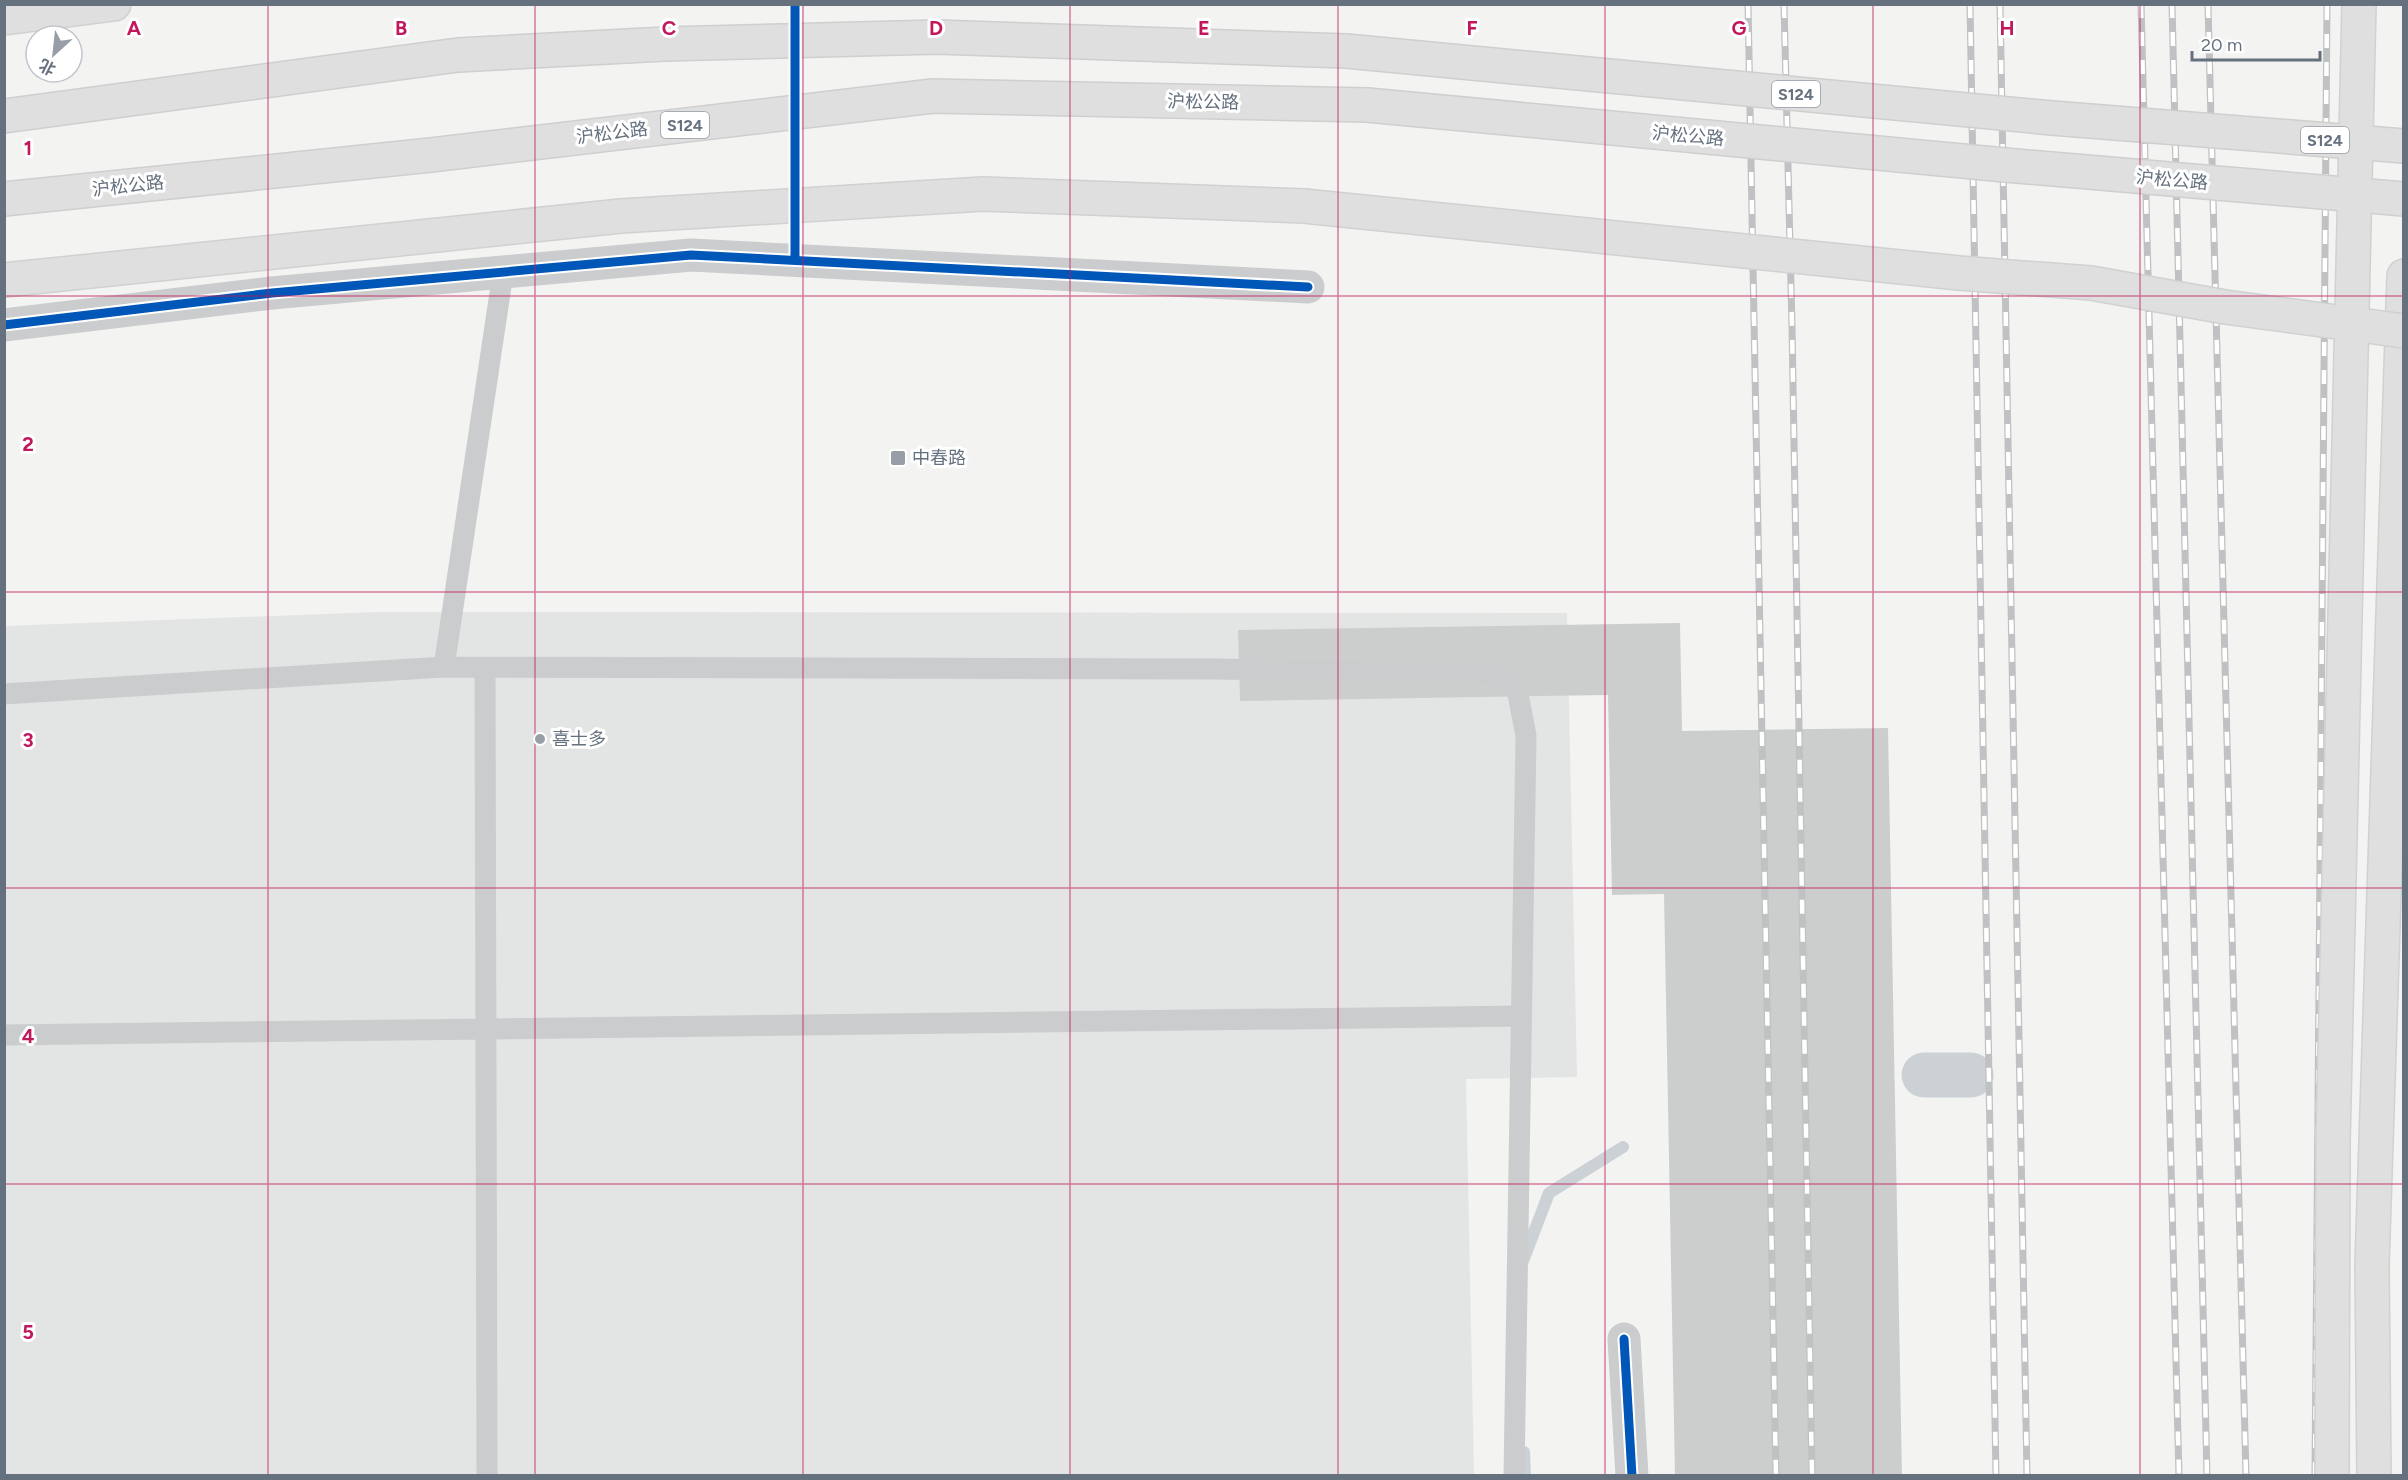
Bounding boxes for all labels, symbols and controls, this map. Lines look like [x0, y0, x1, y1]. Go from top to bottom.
text: A [127, 16, 142, 40]
text: B [395, 16, 407, 40]
text: C [662, 16, 676, 40]
text: D [929, 16, 943, 40]
text: E [1198, 16, 1210, 40]
text: F [1466, 16, 1478, 40]
text: G [1732, 16, 1747, 40]
text: H [2000, 16, 2015, 40]
north arrow [24, 24, 84, 84]
scale bar [2192, 24, 2320, 62]
text: 20 m [2201, 34, 2242, 56]
text: 北 [36, 55, 59, 79]
road number: S124 [1772, 81, 1820, 107]
street label: 沪松公路 [1167, 90, 1239, 114]
road number: S124 [661, 112, 709, 138]
street label: 沪松公路 [575, 118, 649, 148]
street label: 沪松公路 [1651, 122, 1725, 150]
road number: S124 [2301, 127, 2349, 153]
text: 1 [24, 136, 32, 160]
street label: 沪松公路 [2135, 166, 2209, 194]
street label: 沪松公路 [91, 171, 165, 201]
text: 2 [22, 432, 34, 456]
place label: 中春路 [912, 447, 966, 469]
marker: 中春路 [889, 449, 907, 467]
text: 3 [22, 728, 34, 752]
place label: 喜士多 [552, 728, 606, 750]
marker: 喜士多 [533, 732, 547, 746]
text: 4 [22, 1024, 35, 1048]
text: 5 [22, 1320, 34, 1344]

